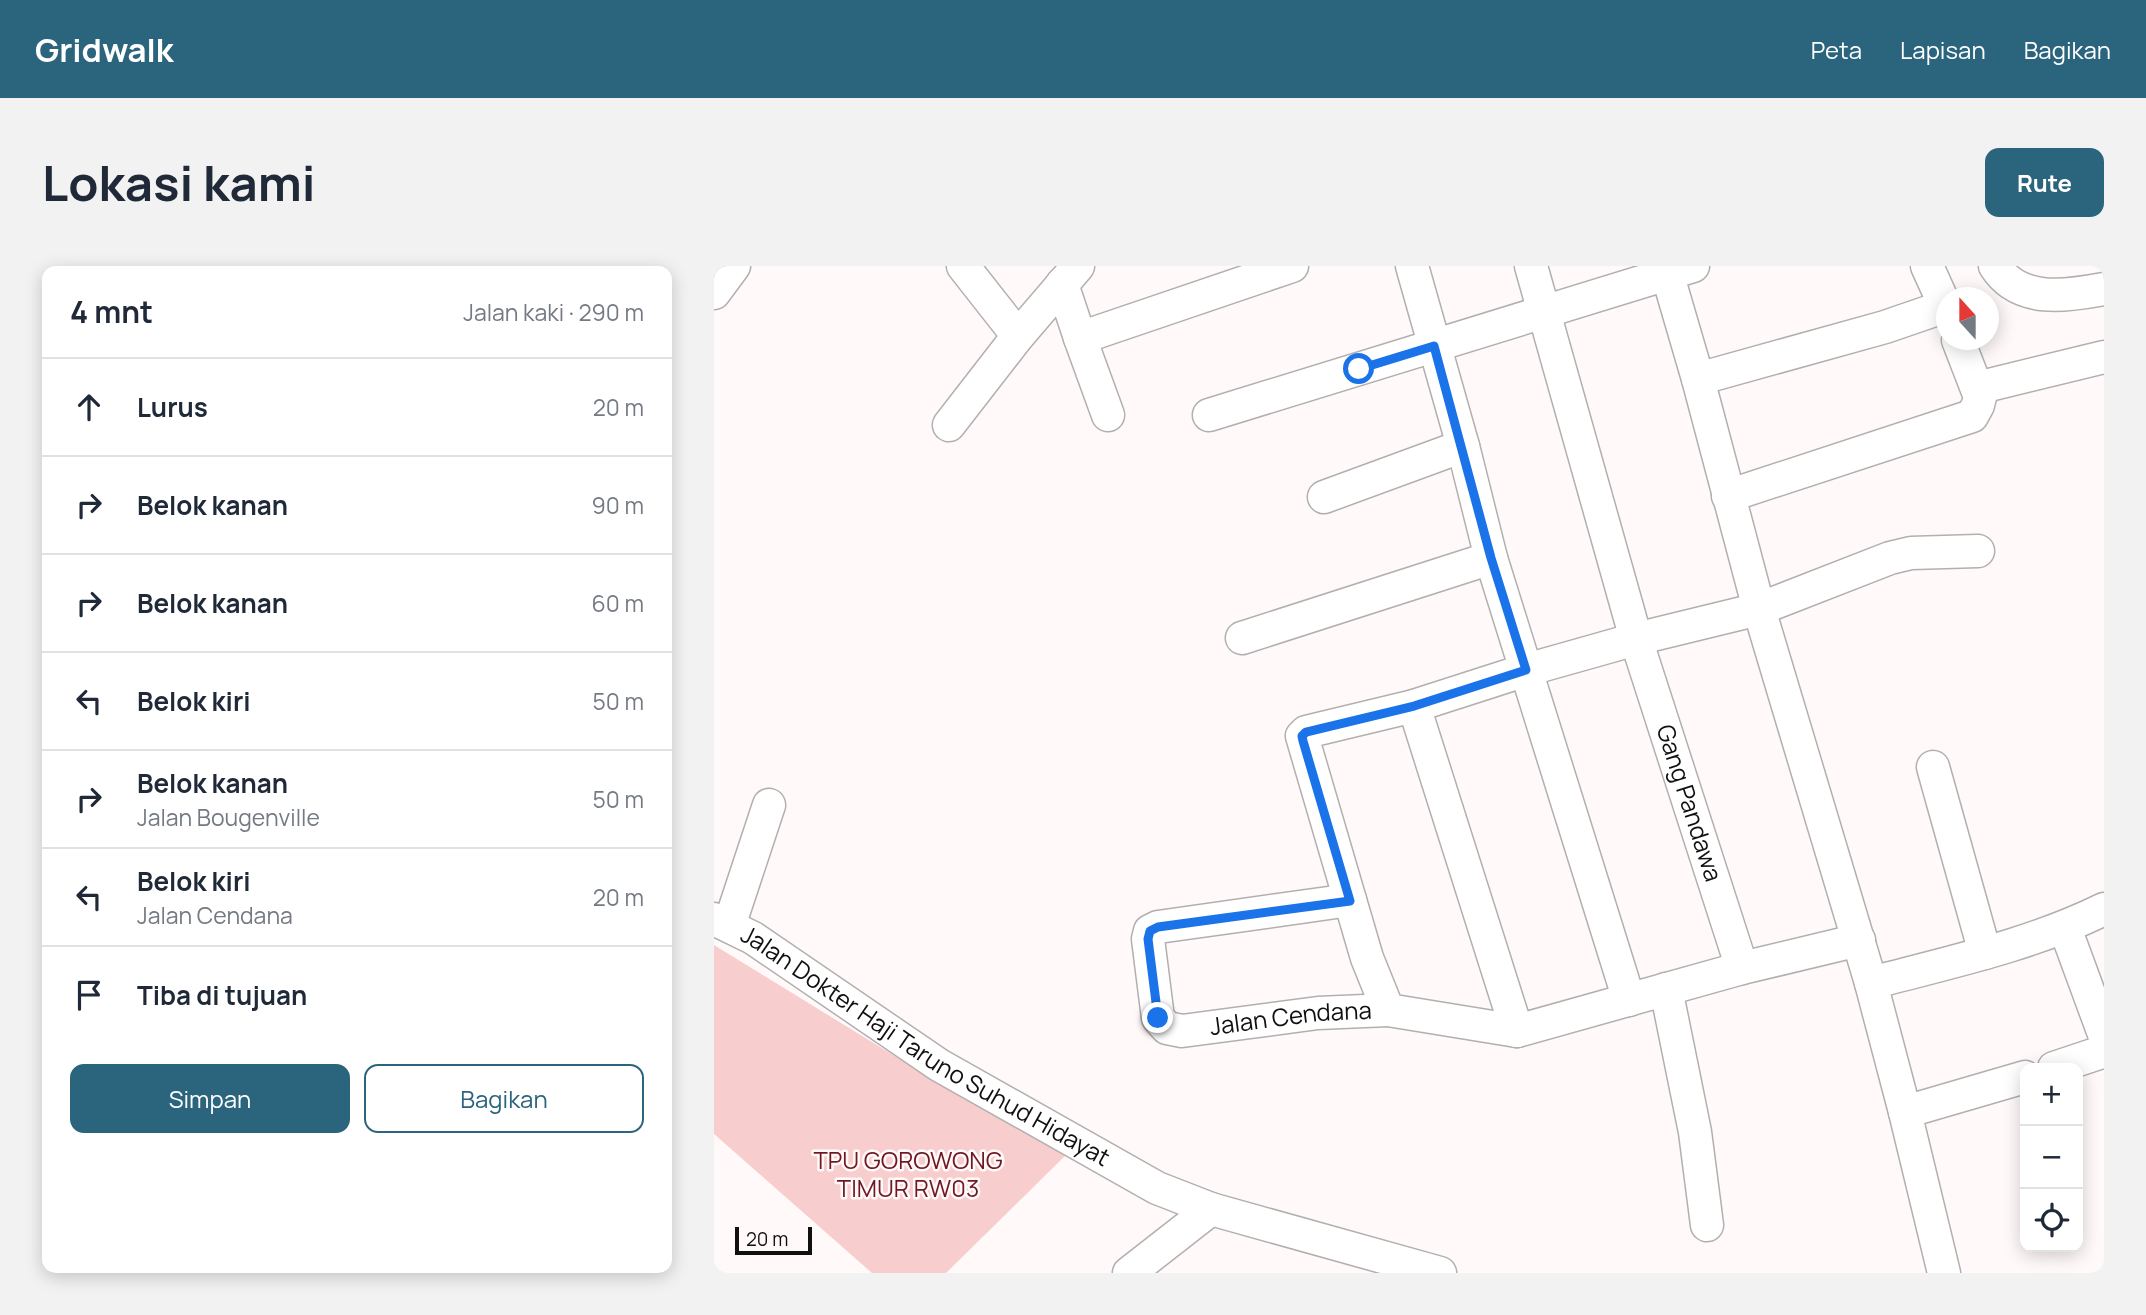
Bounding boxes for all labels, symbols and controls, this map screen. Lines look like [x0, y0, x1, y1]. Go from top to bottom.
text: Gridwalk [35, 27, 173, 72]
text: Peta [1811, 33, 1862, 66]
text: Lapisan [1900, 33, 1986, 66]
text: Bagikan [2024, 33, 2111, 66]
button: Rute [1985, 148, 2104, 217]
text: Lokasi kami [42, 149, 315, 216]
north arrow [1936, 287, 1999, 350]
text: 4 mnt [70, 291, 153, 332]
text: Jalan kaki · 290 m [463, 296, 644, 328]
route start [1343, 353, 1374, 384]
icon: ahead [70, 388, 108, 426]
text: Lurus [137, 389, 208, 425]
text: 20 m [593, 391, 644, 423]
icon: right [70, 486, 108, 524]
text: Belok kanan [137, 487, 288, 523]
text: 90 m [592, 489, 644, 521]
icon: right [70, 584, 108, 622]
text: Belok kanan [137, 585, 288, 621]
text: 60 m [592, 587, 644, 619]
icon: left [70, 682, 108, 720]
text: Belok kiri [137, 683, 251, 719]
text: 50 m [593, 685, 644, 717]
street label: Gang Pandawa [1650, 720, 1731, 885]
text: Belok kanan [137, 765, 288, 801]
icon: right [70, 780, 108, 818]
text: 50 m [593, 783, 644, 815]
text: Jalan Bougenville [137, 801, 320, 833]
text: Belok kiri [137, 863, 251, 899]
icon: left [70, 878, 108, 916]
text: 20 m [593, 881, 644, 913]
text: Jalan Cendana [137, 899, 293, 931]
street label: Jalan Dokter Haji Taruno Suhud Hidayat [736, 917, 1116, 1173]
icon: arrive [70, 976, 108, 1014]
text: Tiba di tujuan [137, 977, 307, 1013]
street label: Jalan Cendana [1208, 993, 1372, 1042]
route end [1142, 1002, 1173, 1033]
map controls [2020, 1063, 2083, 1252]
button: + [2020, 1063, 2083, 1126]
button: Simpan [70, 1064, 350, 1133]
button: Bagikan [364, 1064, 644, 1133]
button: − [2020, 1126, 2083, 1189]
park label: TPU GOROWONG TIMUR RW03 [813, 1143, 1003, 1204]
button: locate [2020, 1189, 2083, 1252]
scale bar [735, 1224, 812, 1256]
text: 20 m [746, 1226, 788, 1252]

